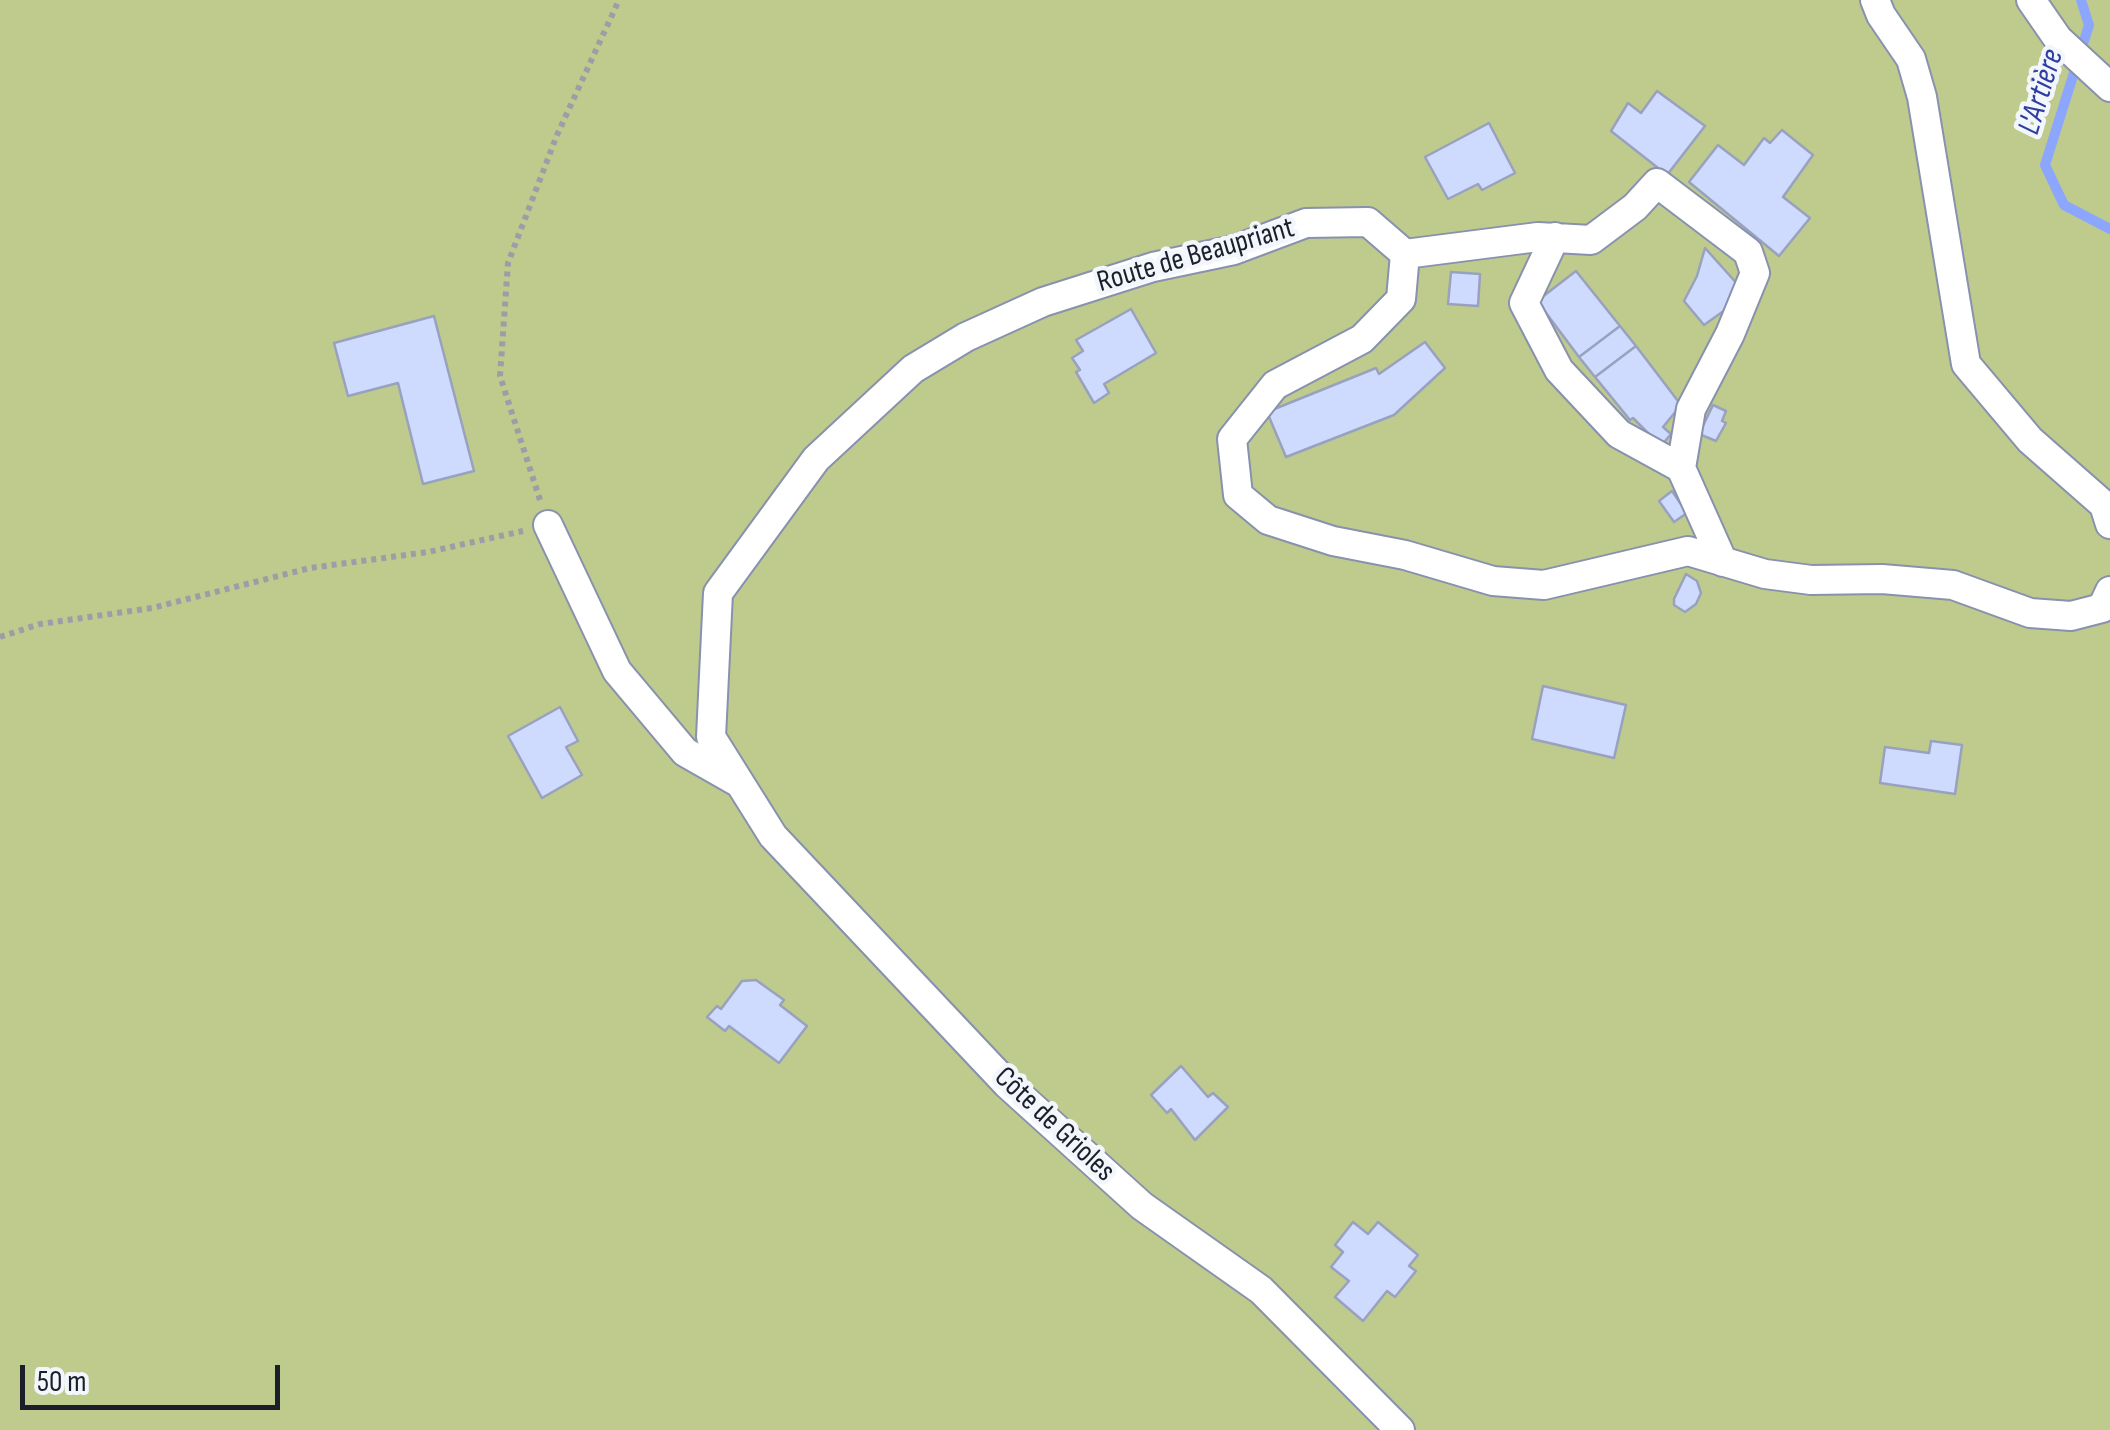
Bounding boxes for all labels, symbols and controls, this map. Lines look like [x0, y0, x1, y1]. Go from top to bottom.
water label: L'Artière [2011, 45, 2073, 139]
street label: Route de Beaupriant [1093, 211, 1299, 301]
street label: Côte de Grioles [986, 1060, 1122, 1190]
scale bar [25, 1345, 285, 1407]
text: 50 m [37, 1364, 86, 1400]

